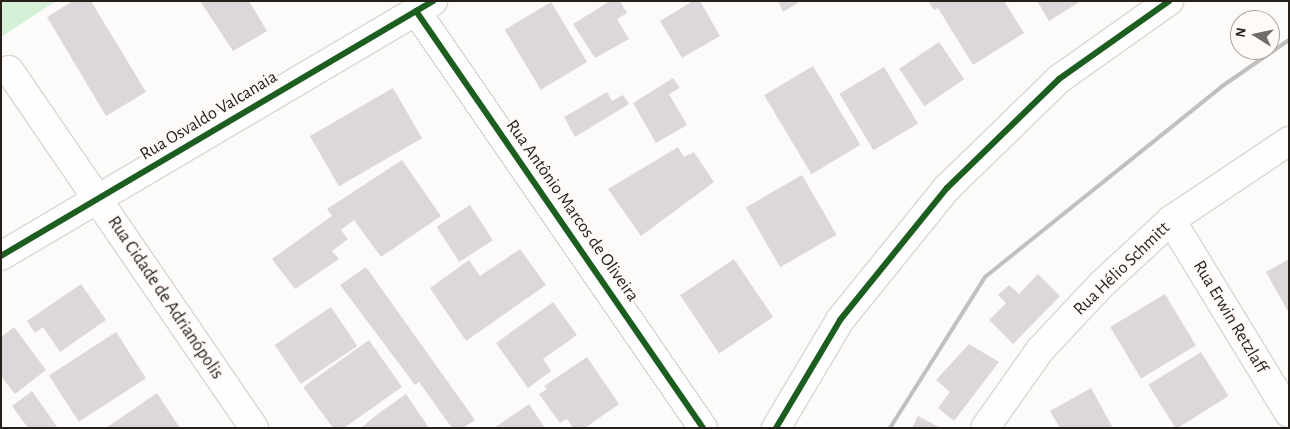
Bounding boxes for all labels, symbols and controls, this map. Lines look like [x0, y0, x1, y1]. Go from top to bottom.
north arrow [1230, 10, 1280, 60]
text: N [1233, 27, 1249, 39]
street label: Rua Osvaldo Valcanaia [136, 66, 282, 166]
street label: Rua Antônio Marcos de Oliveira [501, 116, 643, 306]
street label: Rua Cidade de Adrianópolis [102, 212, 228, 384]
street label: Rua Hélio Schmitt [1069, 218, 1175, 320]
street label: Rua Erwin Retzlaff [1188, 257, 1272, 377]

